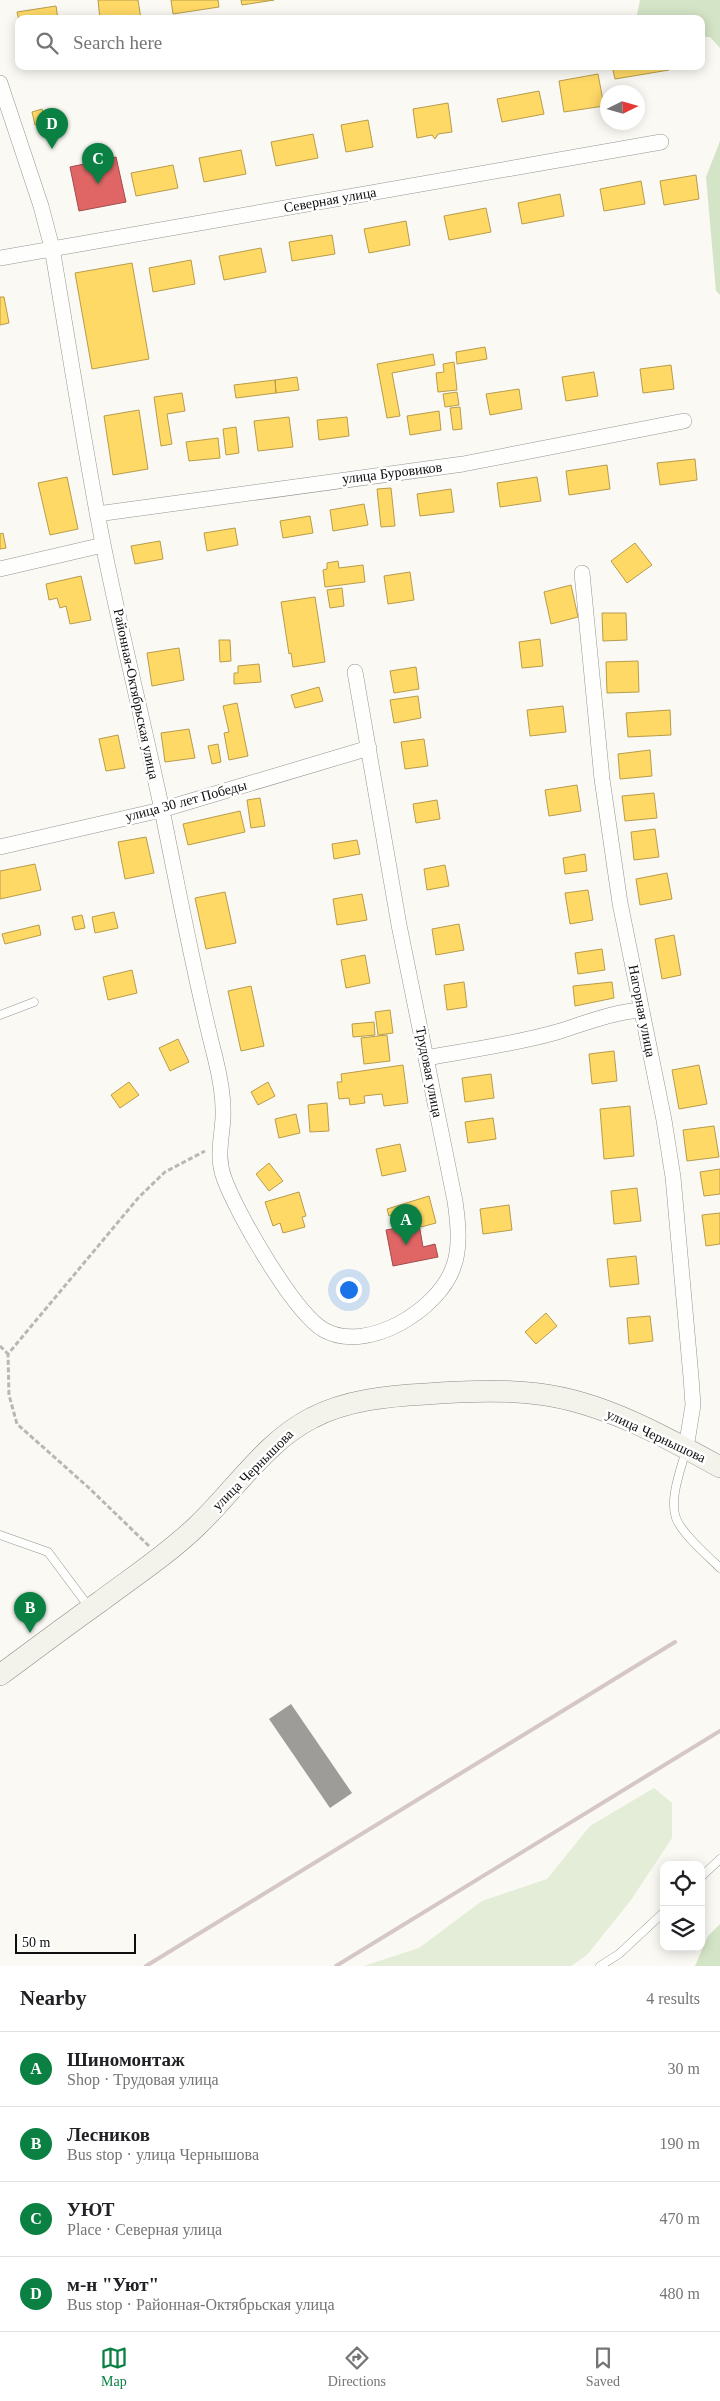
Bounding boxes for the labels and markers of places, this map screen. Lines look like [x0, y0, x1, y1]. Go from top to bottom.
pin: D [36, 108, 68, 149]
pin: C [82, 143, 114, 184]
pin: A [390, 1204, 422, 1245]
pin: B [14, 1592, 46, 1633]

